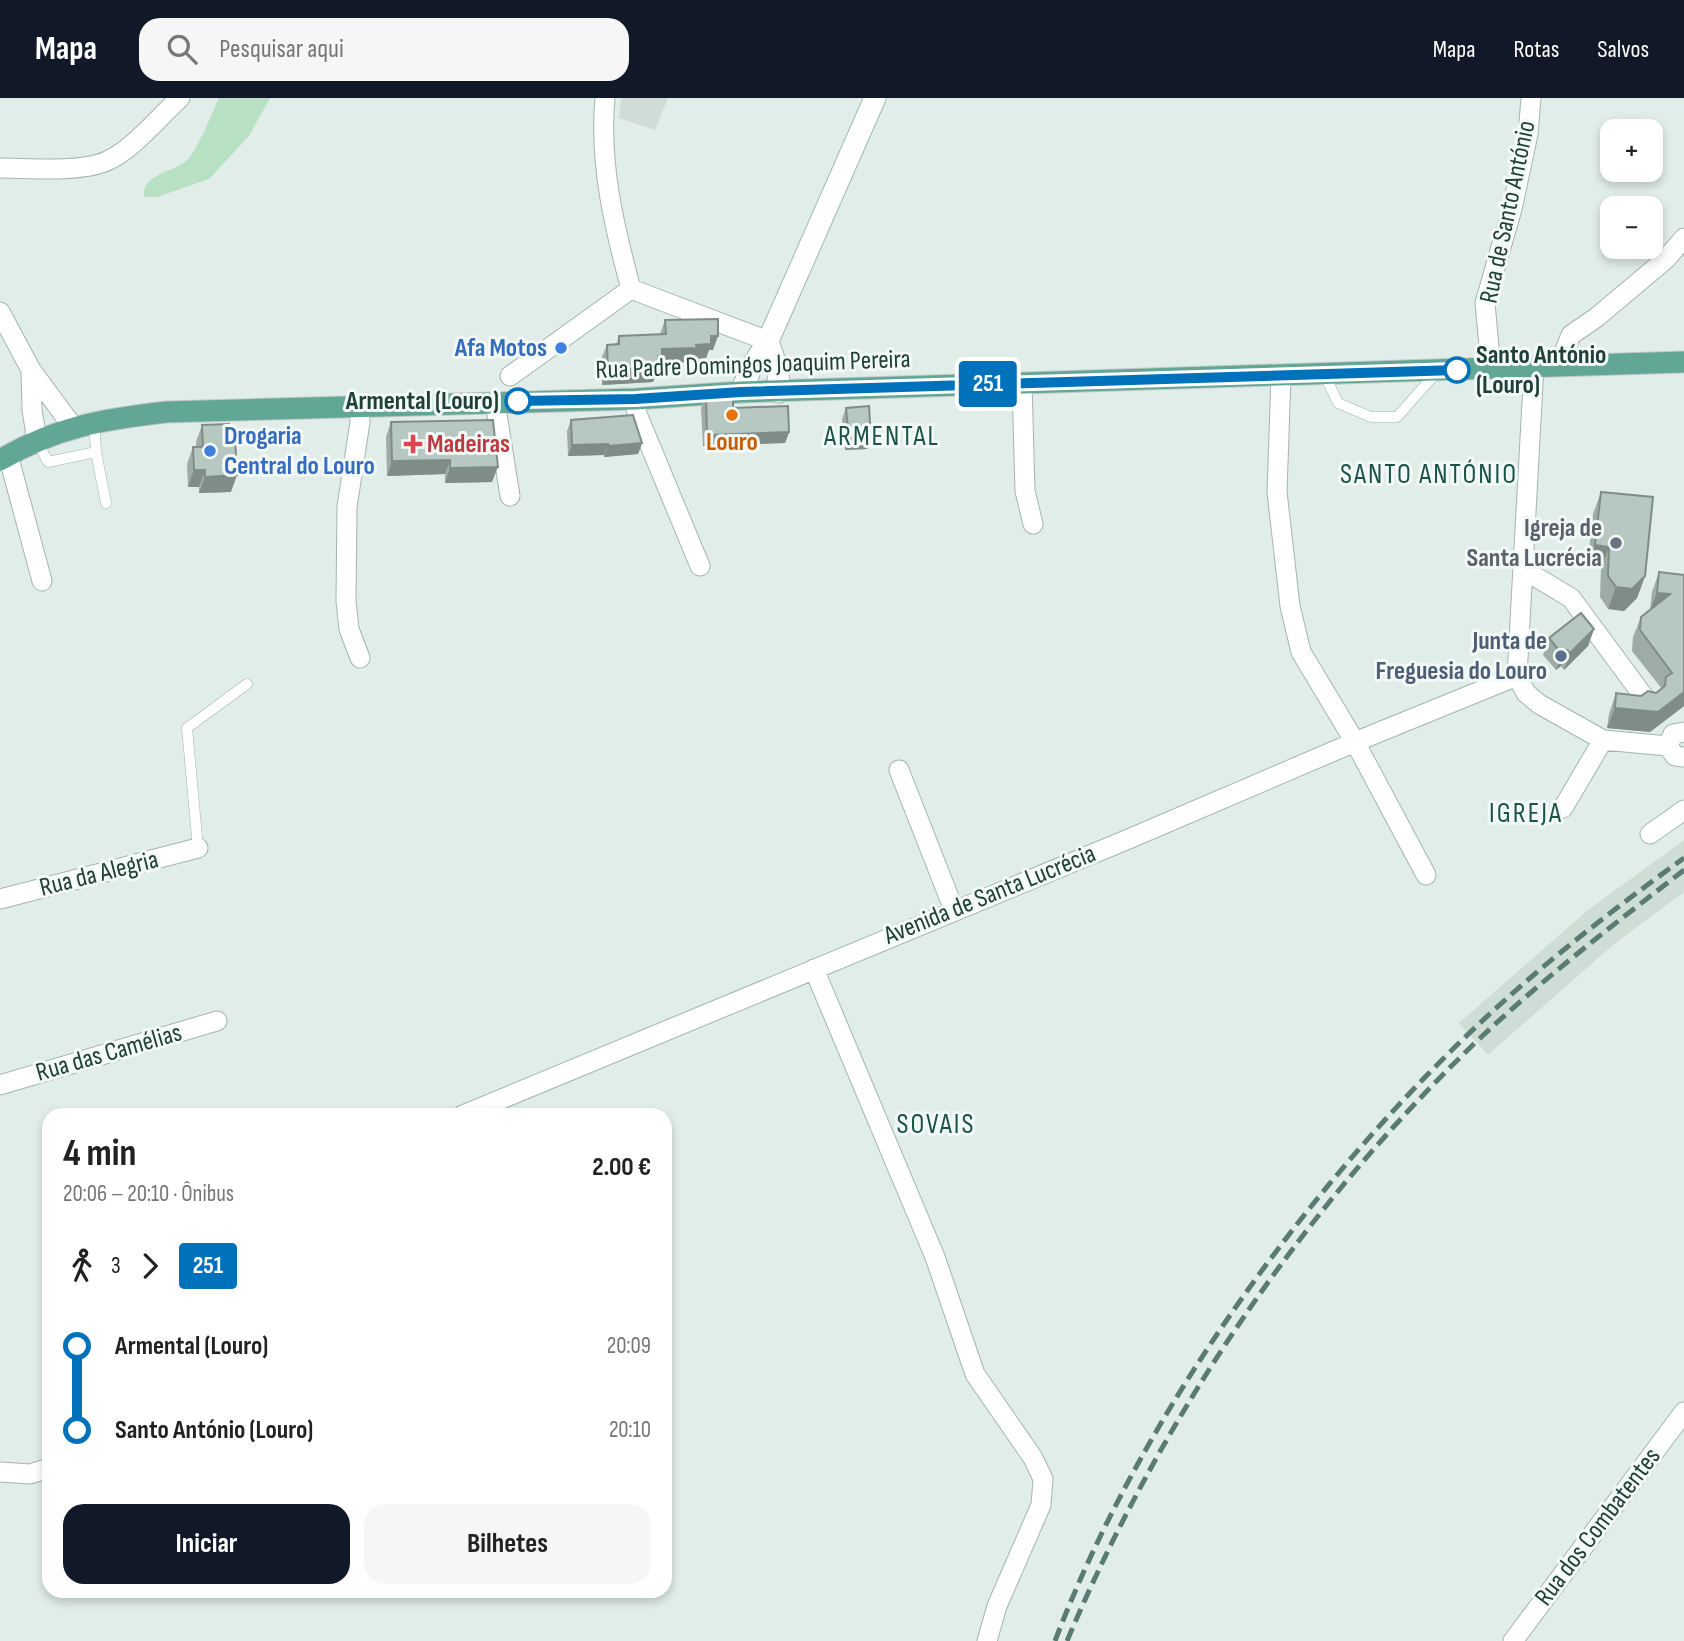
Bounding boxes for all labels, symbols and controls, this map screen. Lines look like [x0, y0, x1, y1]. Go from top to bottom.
search box [139, 18, 629, 81]
text: Mapa [35, 29, 97, 69]
icon: search [163, 30, 201, 68]
text: Pesquisar aqui [219, 34, 344, 65]
text: Mapa [1433, 35, 1476, 64]
text: Rotas [1514, 35, 1559, 64]
text: Salvos [1597, 35, 1649, 64]
street label: Rua de Santo António [1474, 118, 1542, 306]
map controls [1600, 119, 1663, 259]
button: + [1600, 119, 1663, 182]
button: − [1600, 196, 1663, 259]
place label: Afa Motos [454, 333, 547, 364]
marker: Afa Motos [553, 340, 569, 356]
place label: Santo António (Louro) [1476, 340, 1606, 401]
street label: Rua Padre Domingos Joaquim Pereira [595, 344, 911, 386]
marker: Santo António (Louro) [1444, 357, 1470, 383]
line badge: 251 [948, 361, 1028, 407]
text: 251 [973, 369, 1003, 398]
place label: Armental (Louro) [345, 386, 499, 417]
marker: Armental (Louro) [505, 388, 531, 414]
marker: Louro [724, 407, 740, 423]
district label: ARMENTAL [823, 420, 940, 453]
place label: Drogaria Central do Louro [224, 421, 375, 482]
place label: Louro [706, 427, 758, 458]
place label: Madeiras [427, 429, 510, 460]
marker: Madeiras [405, 436, 421, 452]
marker: Drogaria Central do Louro [202, 443, 218, 459]
district label: SANTO ANTÓNIO [1340, 458, 1518, 491]
place label: Igreja de Santa Lucrécia [1466, 513, 1602, 574]
marker: Igreja de Santa Lucrécia [1608, 535, 1624, 551]
place label: Junta de Freguesia do Louro [1376, 626, 1547, 687]
marker: Junta de Freguesia do Louro [1553, 648, 1569, 664]
district label: IGREJA [1489, 797, 1563, 830]
street label: Avenida de Santa Lucrécia [879, 838, 1100, 952]
street label: Rua da Alegria [36, 844, 162, 904]
street label: Rua das Camélias [33, 1017, 185, 1089]
district label: SOVAIS [897, 1108, 975, 1141]
text: 4 min [63, 1131, 136, 1176]
text: 2.00 € [592, 1152, 651, 1183]
text: 20:06 – 20:10 · Ônibus [63, 1180, 234, 1208]
icon: walk [63, 1247, 101, 1285]
icon: forward [131, 1247, 169, 1285]
text: 251 [193, 1251, 223, 1280]
text: 3 [111, 1252, 121, 1280]
text: Armental (Louro) [115, 1331, 268, 1362]
text: 20:09 [607, 1332, 651, 1360]
text: Santo António (Louro) [115, 1415, 313, 1446]
text: 20:10 [609, 1416, 651, 1444]
street label: Rua dos Combatentes [1529, 1442, 1667, 1612]
button: Iniciar [63, 1504, 350, 1584]
button: Bilhetes [364, 1504, 651, 1584]

